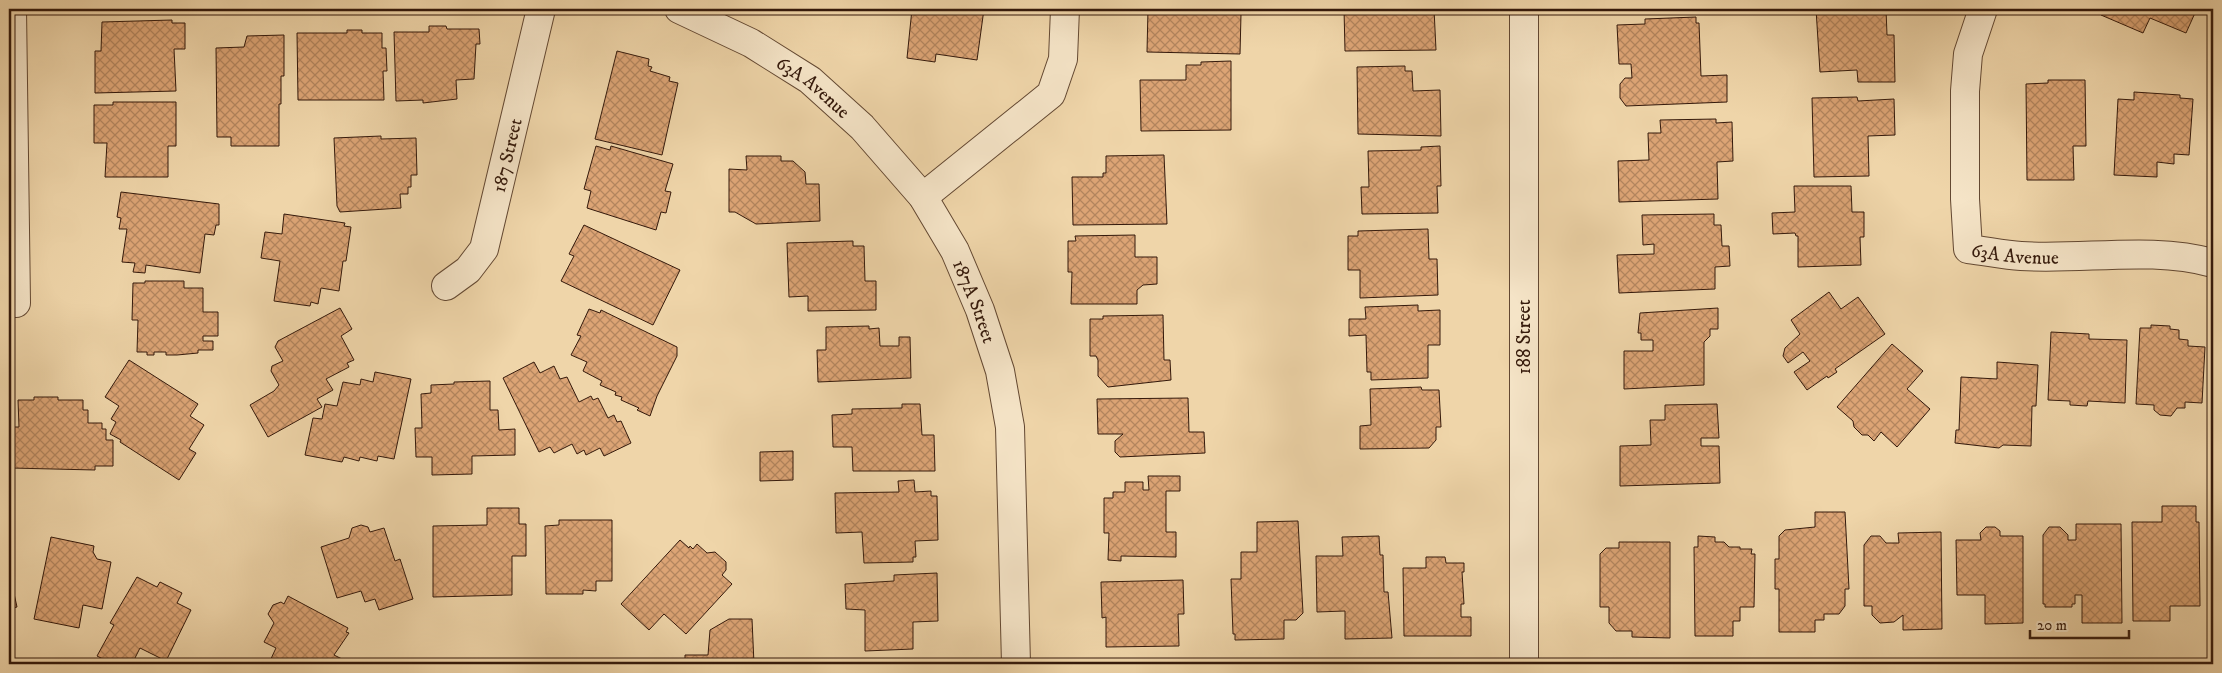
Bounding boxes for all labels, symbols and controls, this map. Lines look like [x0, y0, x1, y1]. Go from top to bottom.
street label: 63A Avenue [772, 52, 854, 124]
street label: 187 Street [488, 116, 528, 195]
street label: 63A Avenue [1970, 239, 2059, 270]
street label: 187A Street [947, 256, 1000, 346]
street label: 188 Street [1513, 299, 1536, 375]
scale bar [2030, 608, 2128, 640]
text: 20 m [2037, 616, 2067, 635]

